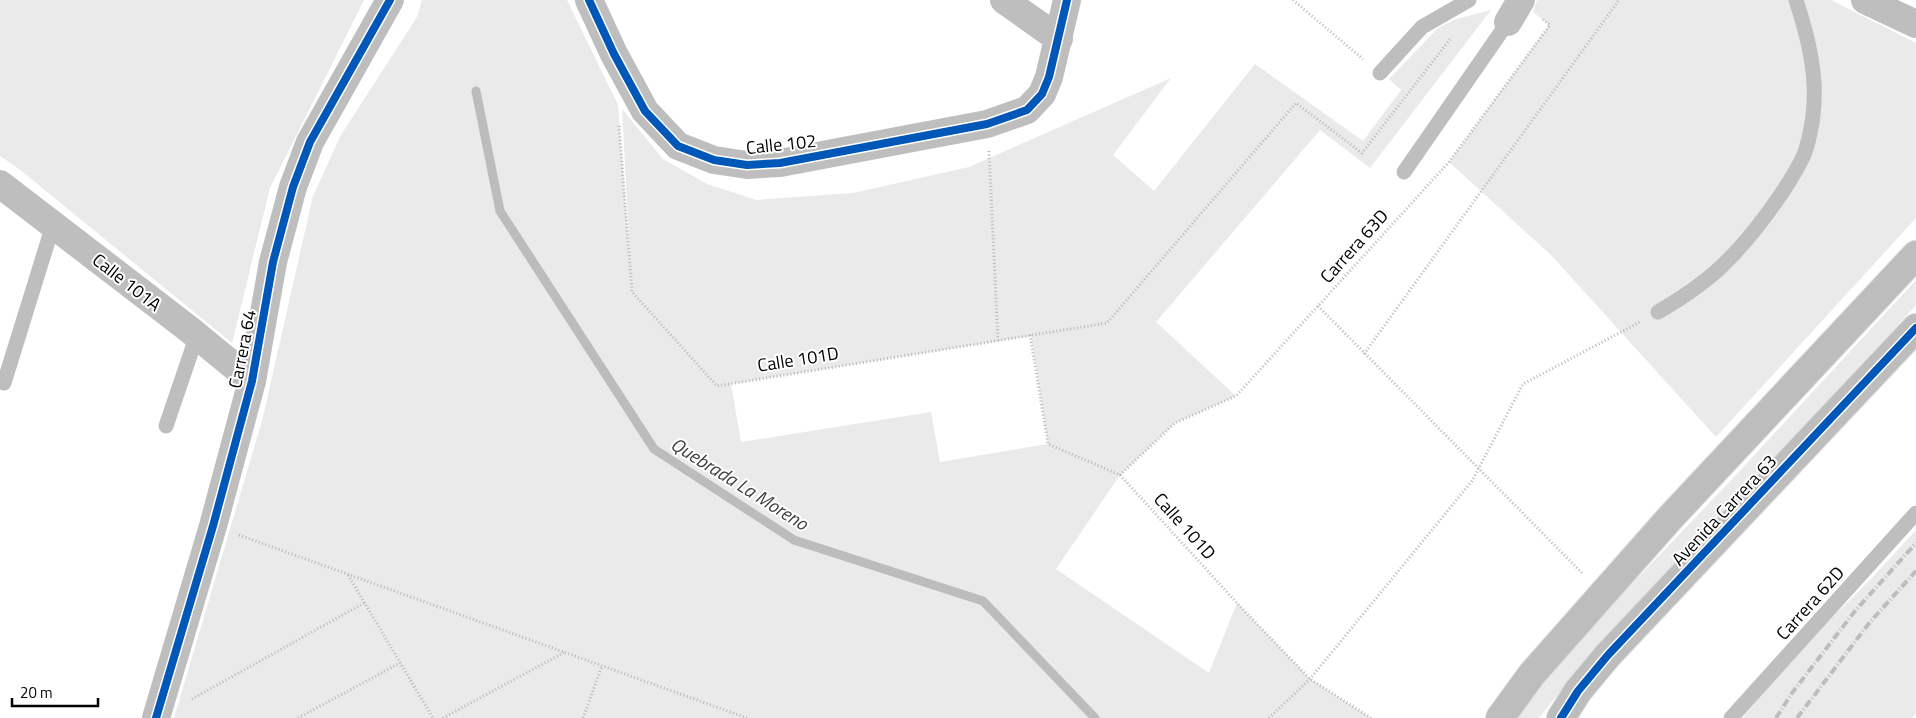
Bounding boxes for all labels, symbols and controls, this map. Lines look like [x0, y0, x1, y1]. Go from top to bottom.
street label: Calle 102 [745, 127, 817, 161]
street label: Carrera 63D [1313, 203, 1395, 289]
street label: Calle 101A [87, 246, 167, 318]
street label: Carrera 64 [221, 307, 263, 391]
street label: Calle 101D [755, 339, 841, 379]
water label: Quebrada La Moreno [666, 429, 815, 537]
street label: Avenida Carrera 63 [1665, 448, 1783, 572]
street label: Calle 101D [1148, 486, 1222, 566]
street label: Carrera 62D [1769, 560, 1851, 646]
scale bar [12, 676, 99, 708]
text: 20 m [20, 681, 53, 704]

